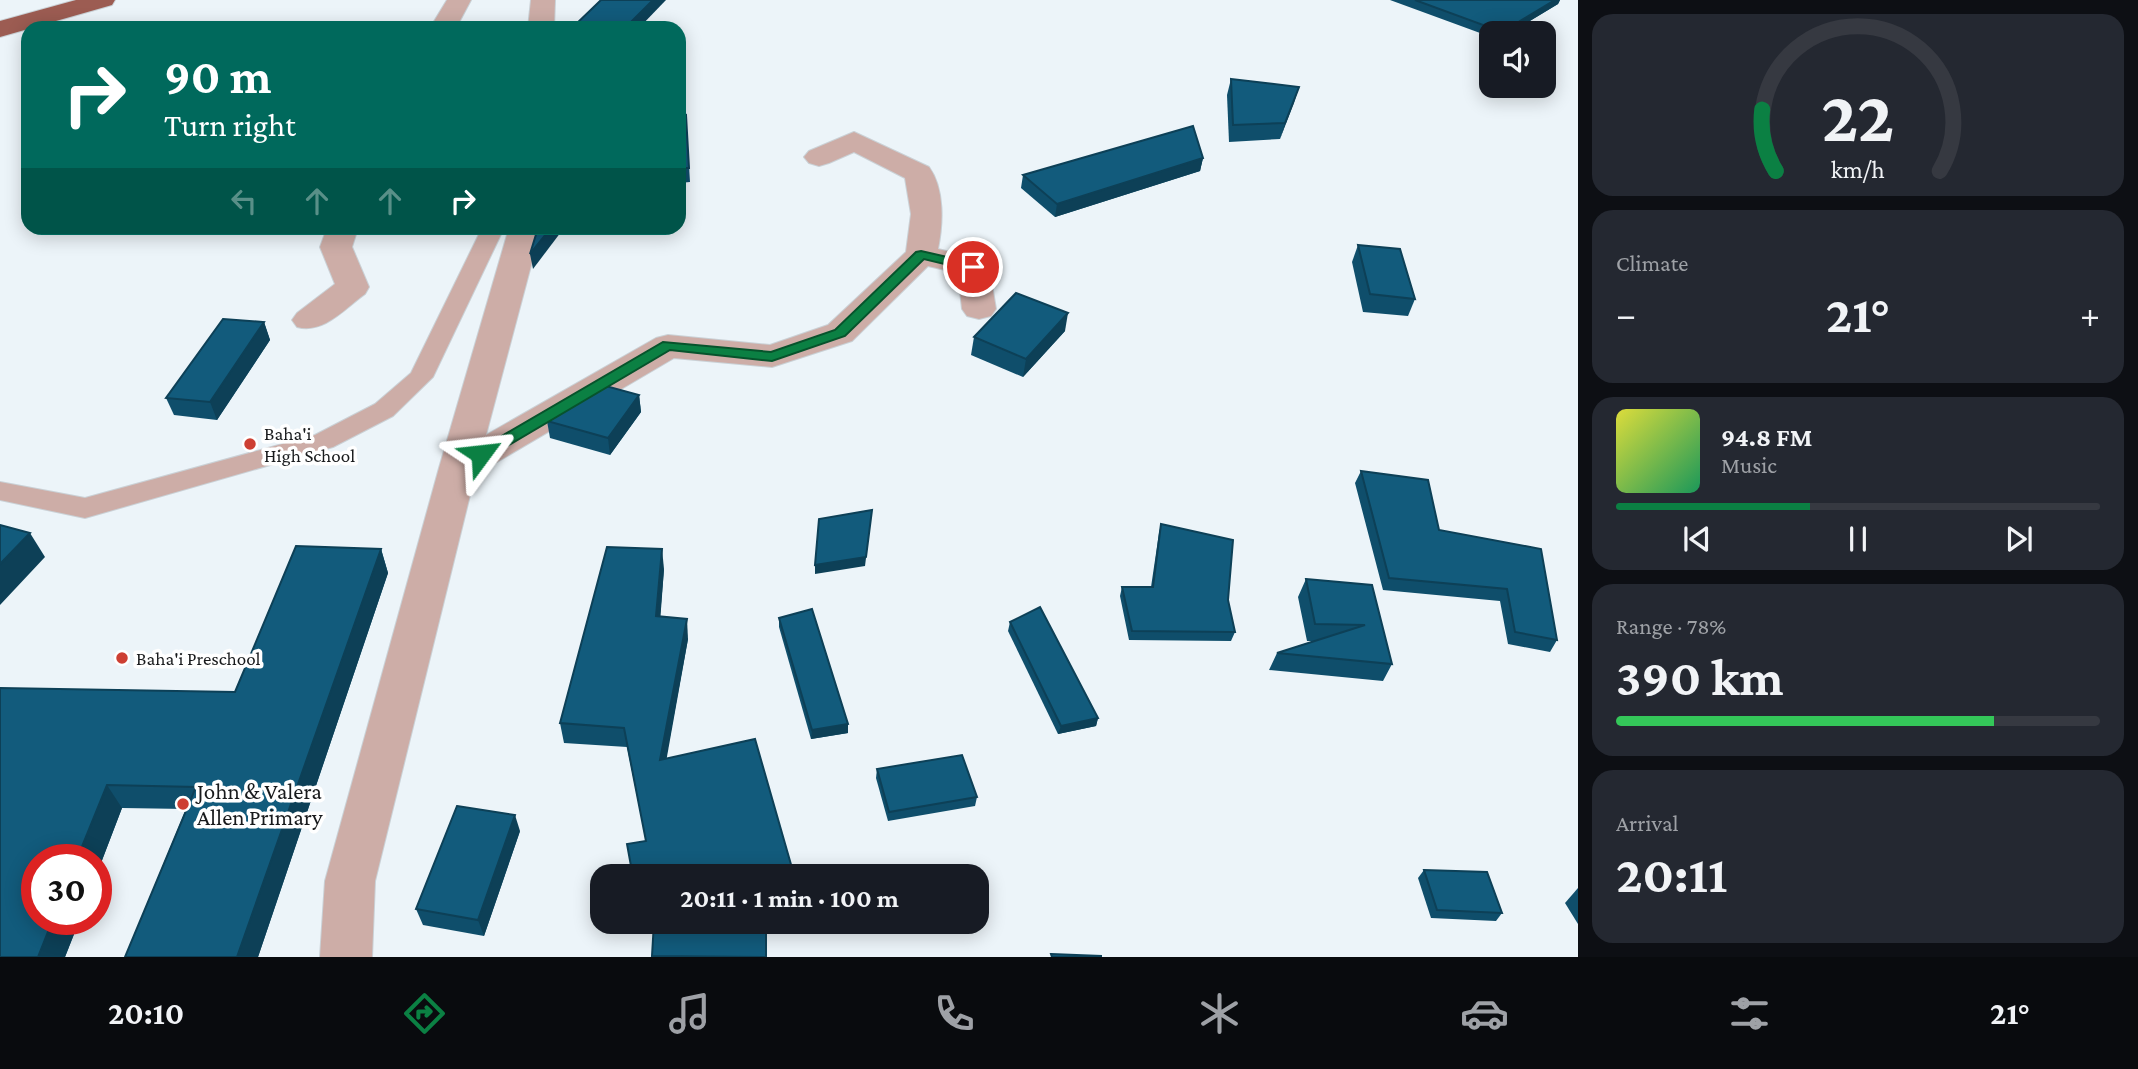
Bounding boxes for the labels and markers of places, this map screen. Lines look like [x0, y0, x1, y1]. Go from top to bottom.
pin [943, 237, 1003, 297]
place label: Baha'i High School [264, 423, 355, 466]
marker: Baha'i High School [242, 436, 258, 452]
place label: Baha'i Preschool [136, 648, 261, 669]
marker: Baha'i Preschool [114, 650, 130, 666]
place label: John & Valera Allen Primary [195, 778, 323, 830]
marker: John & Valera Allen Primary [175, 796, 191, 812]

